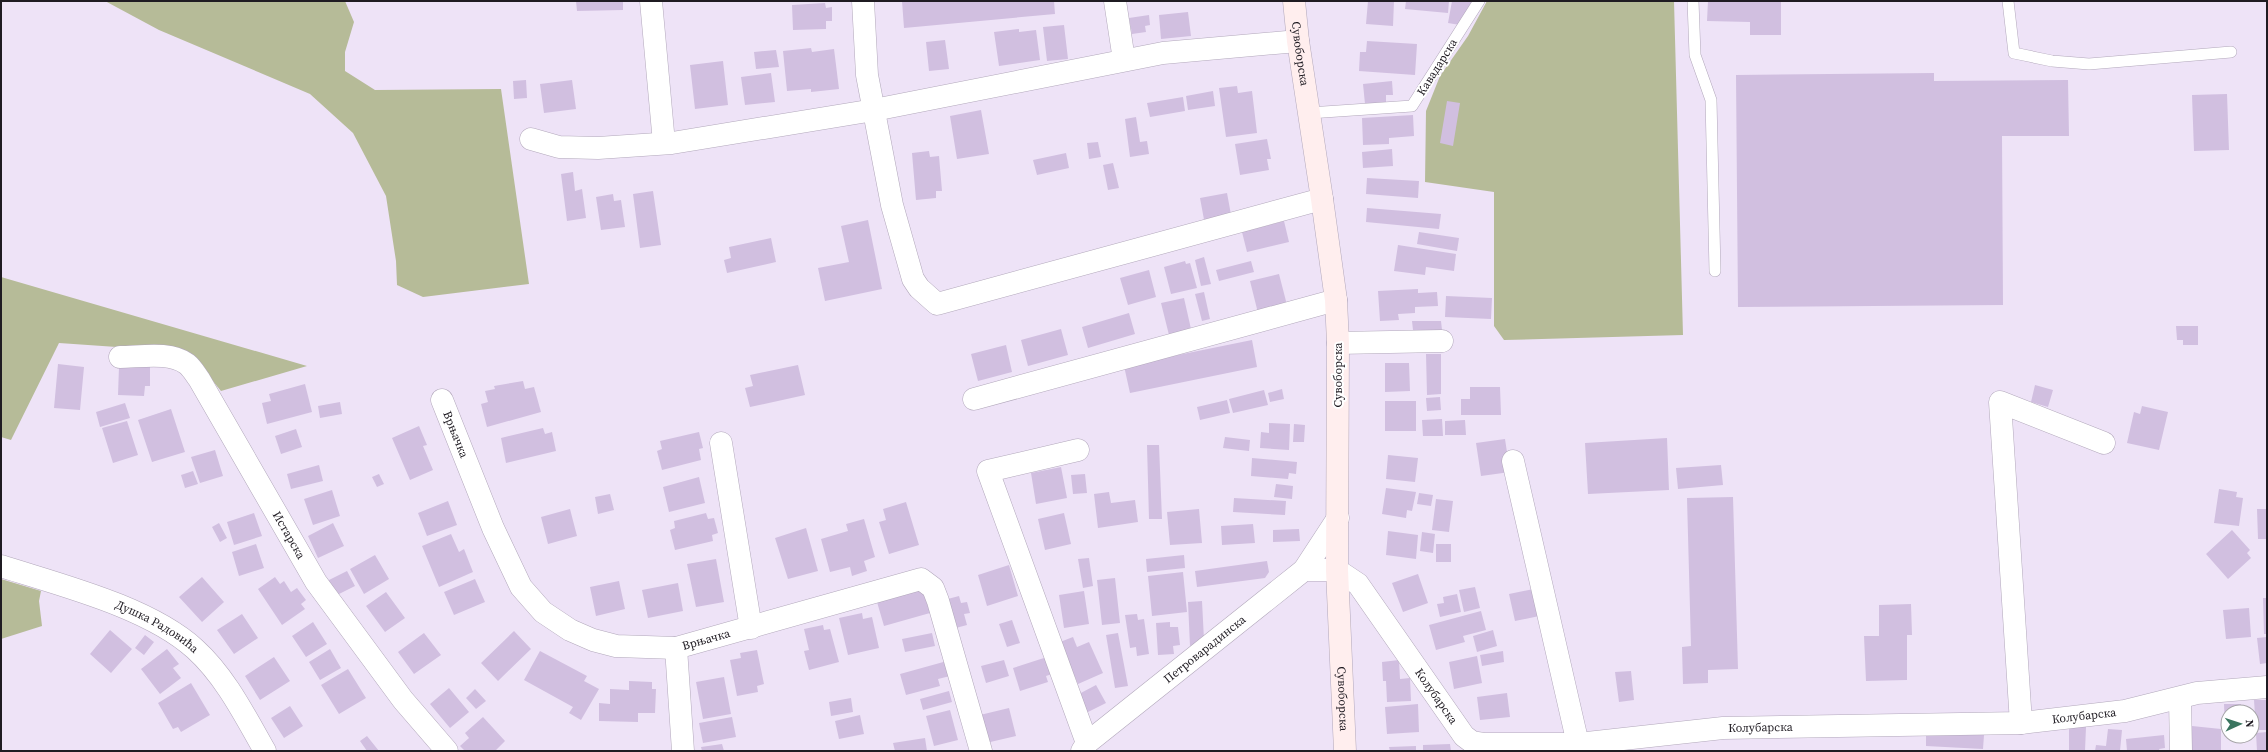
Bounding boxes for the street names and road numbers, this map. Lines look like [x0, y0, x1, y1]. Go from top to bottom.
street label: Сувоборска [1288, 21, 1313, 88]
street label: Кавадарска [1413, 35, 1461, 99]
street label: Сувоборска [1330, 342, 1346, 407]
street label: Врњачка [439, 409, 473, 461]
street label: Истарска [269, 508, 310, 563]
street label: Душка Радовића [113, 596, 203, 657]
street label: Петроварадинска [1160, 611, 1250, 687]
street label: Врњачка [680, 625, 733, 654]
street label: Колубарска [1411, 665, 1462, 728]
street label: Сувоборска [1333, 666, 1352, 733]
street label: Колубарска [2051, 704, 2118, 727]
street label: Колубарска [1728, 719, 1794, 736]

